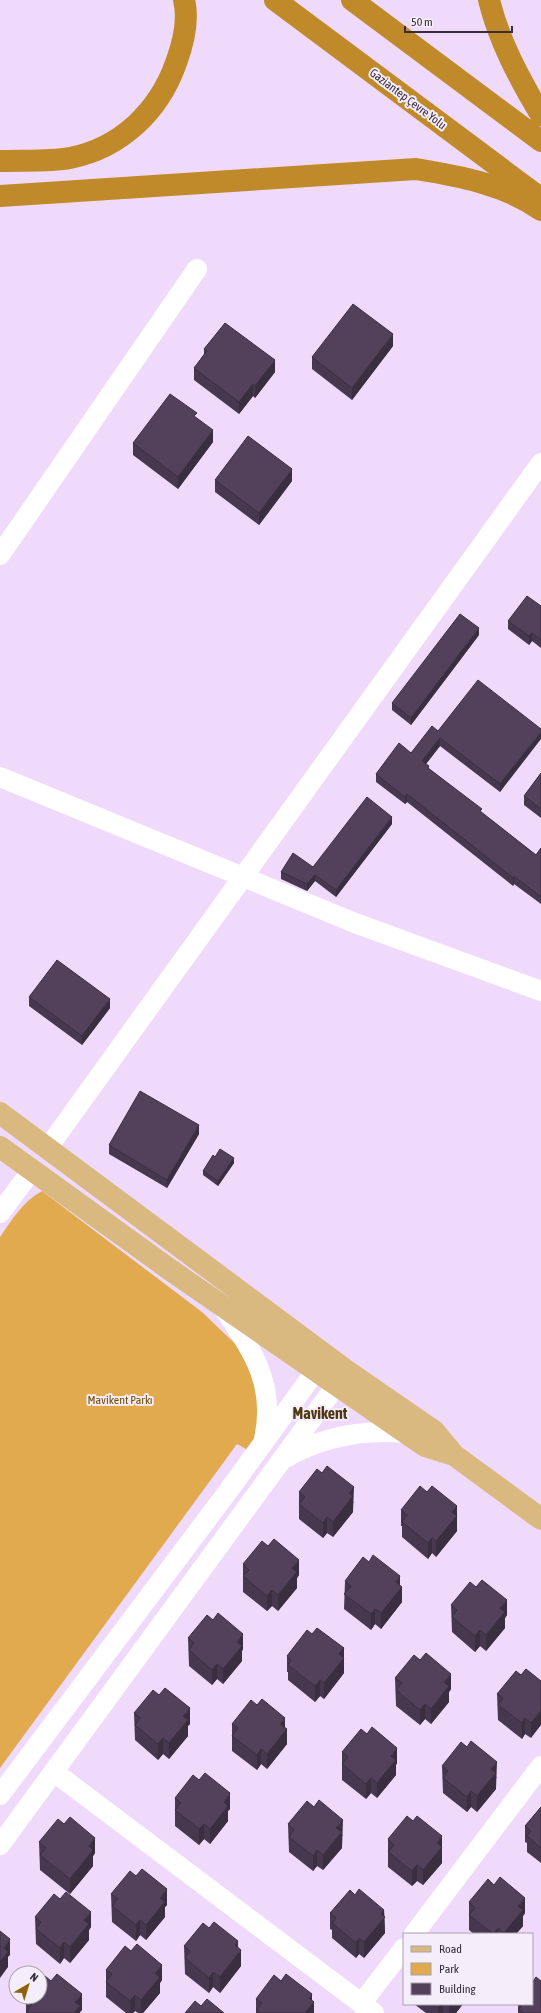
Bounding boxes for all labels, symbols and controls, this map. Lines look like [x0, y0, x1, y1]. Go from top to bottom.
scale bar [405, 8, 512, 34]
text: 50 m [411, 15, 433, 29]
street label: Gaziantep Çevre Yolu [367, 66, 449, 132]
park label: Mavikent Parkı [87, 1393, 153, 1407]
district label: Mavikent [293, 1404, 348, 1422]
legend [403, 1933, 533, 2005]
text: Road [439, 1942, 462, 1956]
text: Park [439, 1962, 460, 1976]
north arrow [8, 1965, 48, 2005]
text: N [28, 1970, 40, 1984]
text: Building [439, 1982, 477, 1996]

